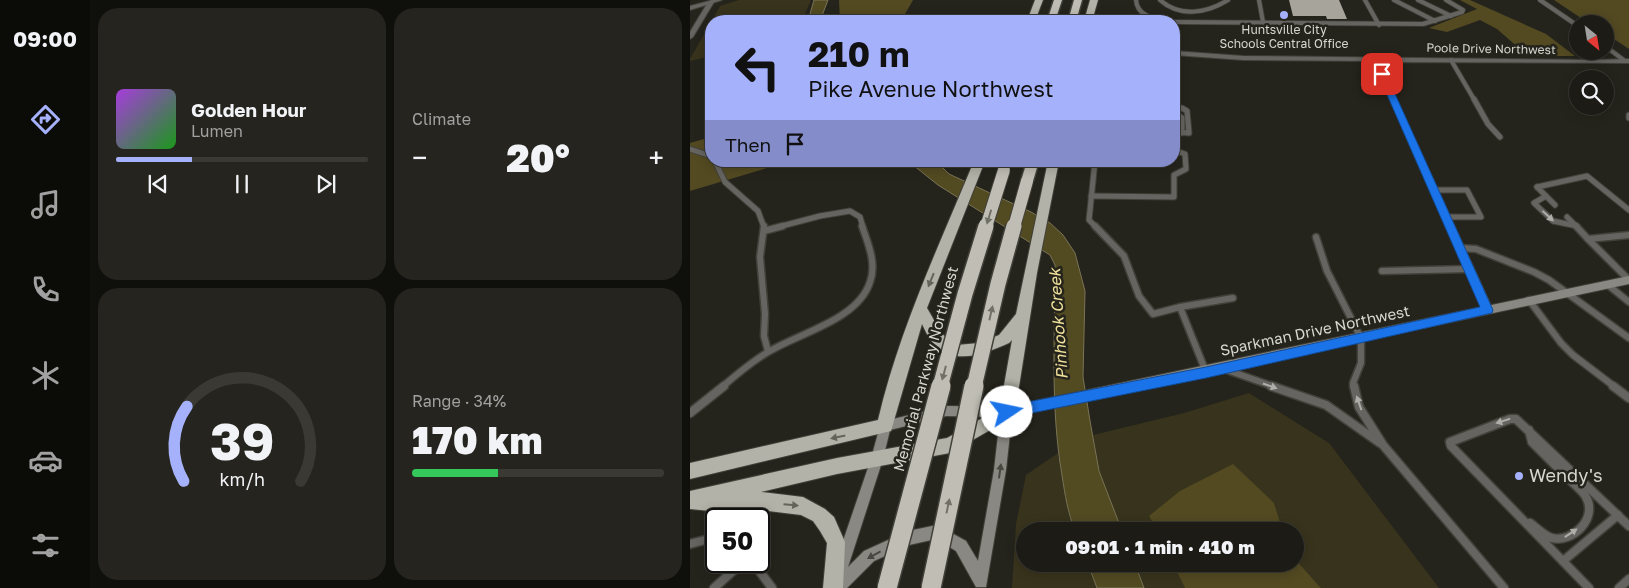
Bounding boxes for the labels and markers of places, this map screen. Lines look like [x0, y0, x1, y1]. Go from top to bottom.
marker: Huntsville City Schools Central Office [1278, 9, 1290, 21]
place label: Huntsville City Schools Central Office [1219, 22, 1349, 51]
pin [1361, 53, 1403, 95]
place label: Wendy's [1529, 464, 1602, 486]
marker: Wendy's [1513, 470, 1525, 482]

